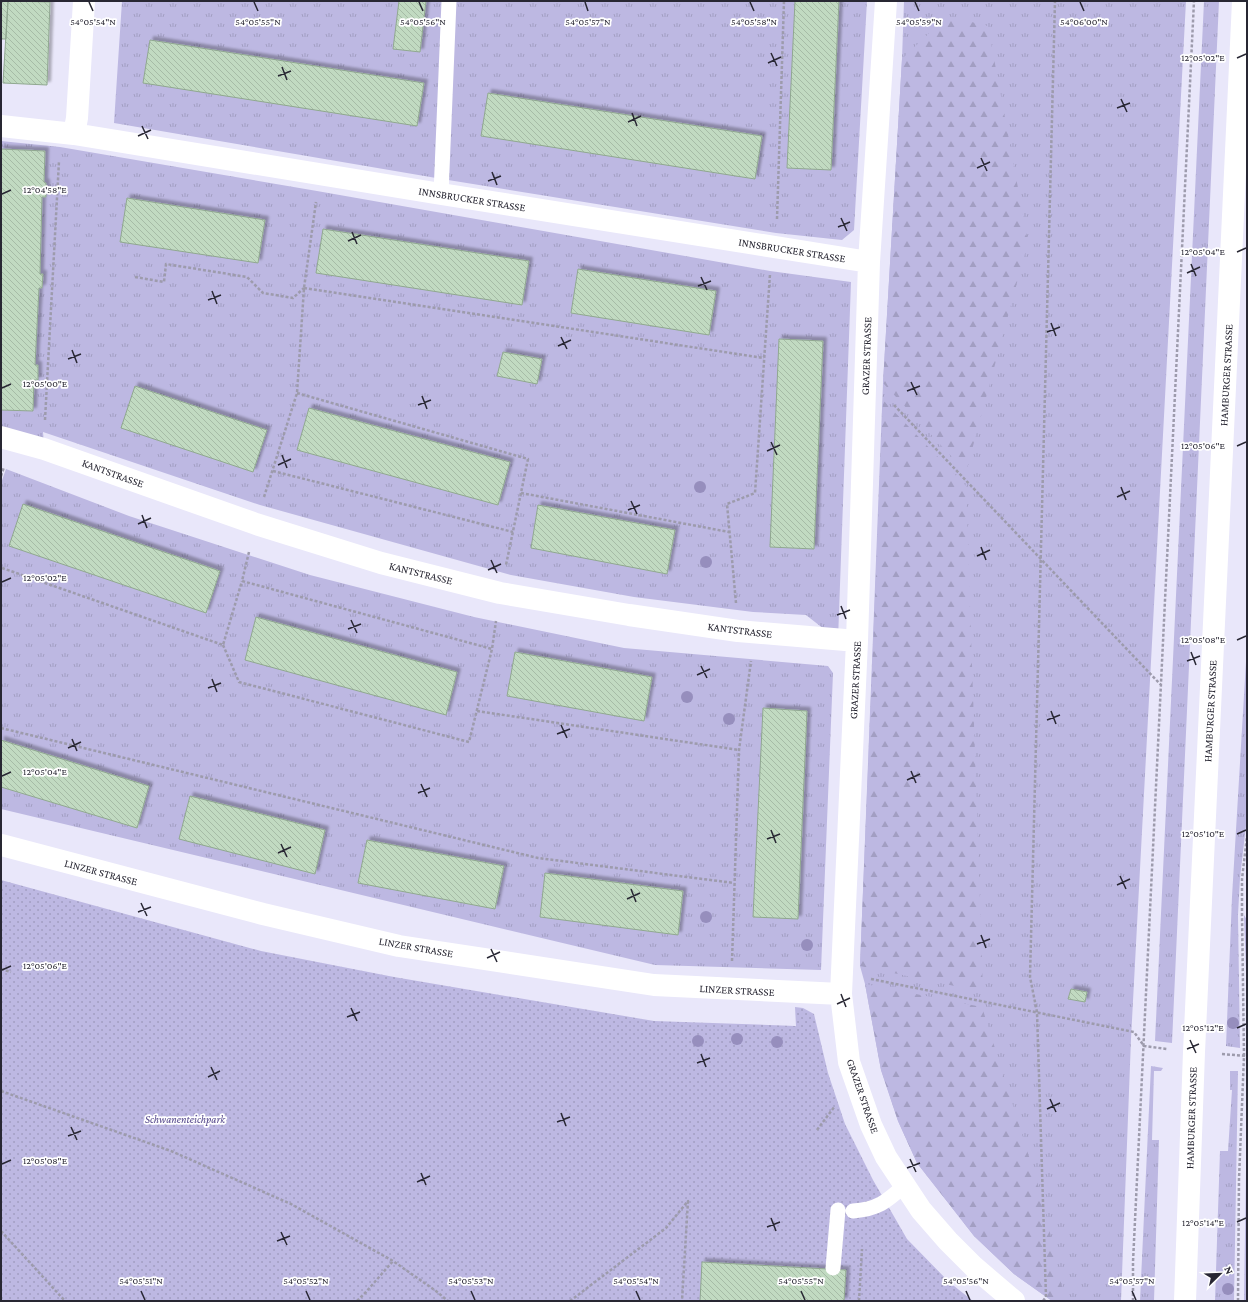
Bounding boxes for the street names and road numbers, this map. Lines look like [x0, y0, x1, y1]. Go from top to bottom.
street label: INNSBRUCKER STRASSE [418, 185, 526, 213]
street label: INNSBRUCKER STRASSE [738, 236, 846, 264]
street label: GRAZER STRASSE [859, 317, 873, 395]
street label: HAMBURGER STRASSE [1217, 324, 1235, 426]
street label: KANTSTRASSE [80, 456, 146, 490]
street label: KANTSTRASSE [388, 559, 454, 587]
street label: KANTSTRASSE [707, 620, 773, 640]
street label: GRAZER STRASSE [847, 641, 863, 719]
street label: HAMBURGER STRASSE [1201, 660, 1219, 762]
street label: LINZER STRASSE [63, 856, 139, 888]
street label: LINZER STRASSE [378, 935, 454, 959]
street label: LINZER STRASSE [699, 982, 775, 998]
street label: GRAZER STRASSE [845, 1057, 881, 1135]
street label: HAMBURGER STRASSE [1183, 1067, 1199, 1169]

